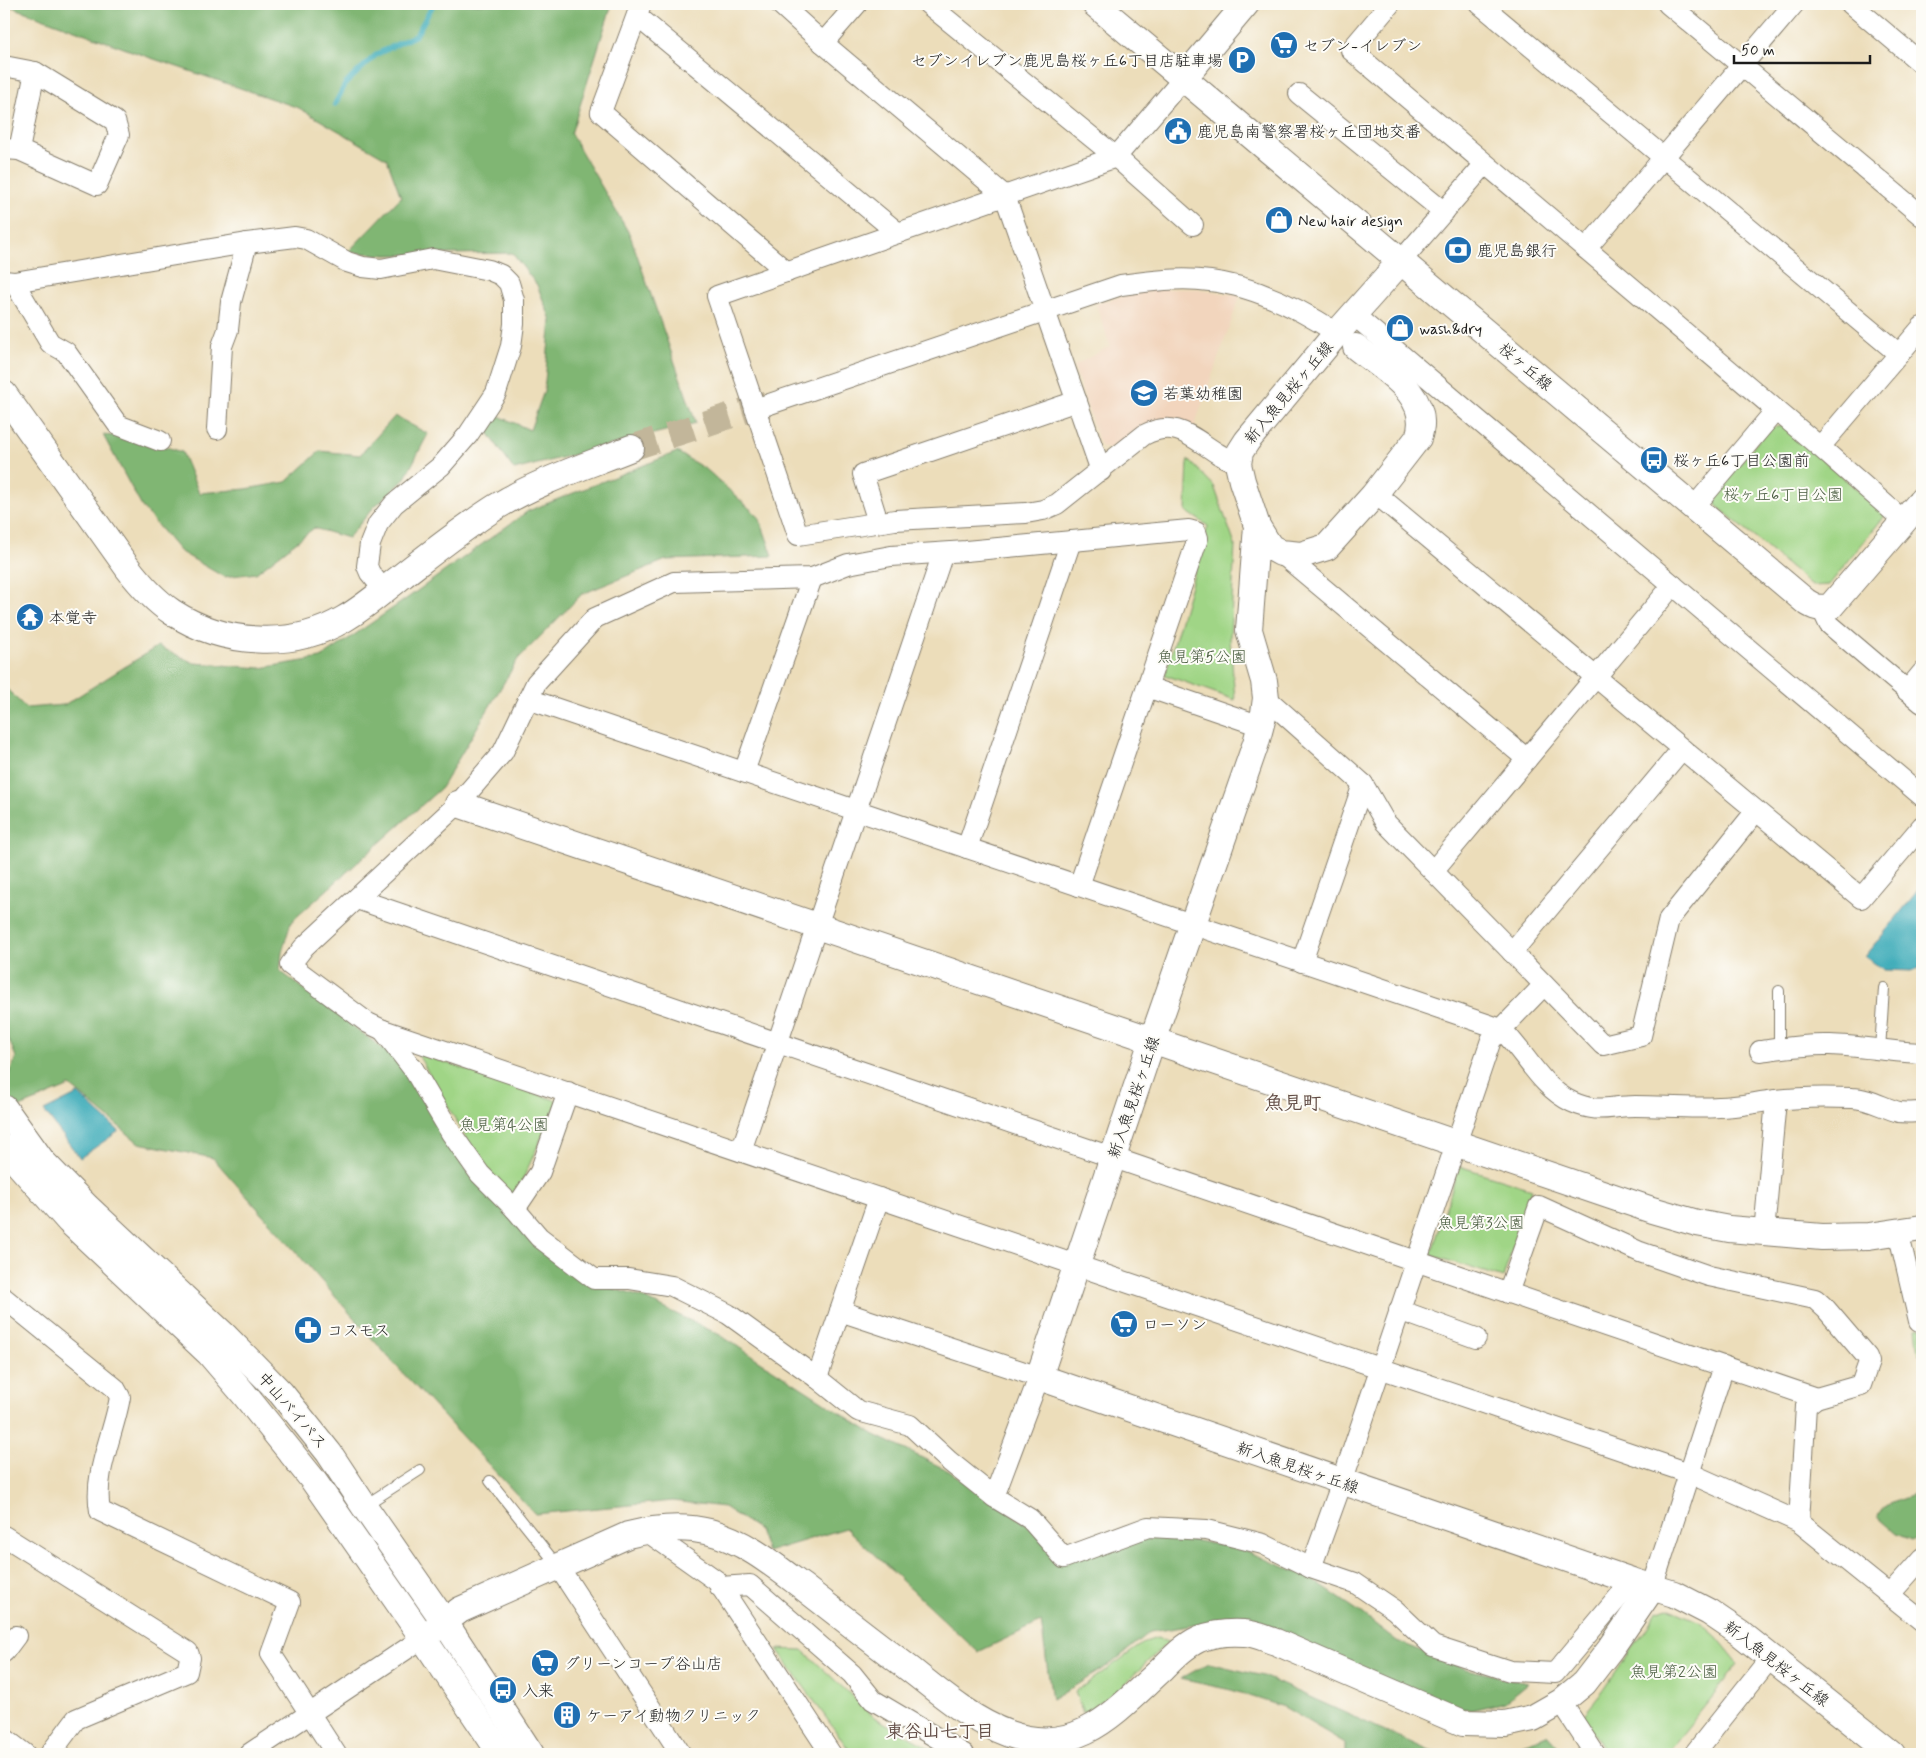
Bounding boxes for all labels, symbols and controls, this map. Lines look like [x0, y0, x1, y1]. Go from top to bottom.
supermarket icon: セブン-イレブン [1269, 30, 1299, 60]
scale bar [1734, 32, 1870, 64]
place label: セブン-イレブン [1303, 36, 1422, 57]
text: 50 m [1741, 41, 1775, 61]
parking icon: セブンイレブン鹿児島桜ヶ丘6丁目店駐車場 [1227, 45, 1257, 75]
place label: セブンイレブン鹿児島桜ヶ丘6丁目店駐車場 [911, 51, 1223, 72]
public building icon: 鹿児島南警察署桜ヶ丘団地交番 [1163, 116, 1193, 146]
place label: 鹿児島南警察署桜ヶ丘団地交番 [1197, 122, 1421, 143]
shop icon: New hair design [1264, 205, 1294, 235]
place label: New hair design [1298, 211, 1403, 232]
bank icon: 鹿児島銀行 [1443, 235, 1473, 265]
place label: 鹿児島銀行 [1477, 241, 1557, 262]
shop icon: wash&dry [1385, 313, 1415, 343]
place label: wash&dry [1419, 319, 1482, 340]
street label: 新入魚見桜ヶ丘線 [1240, 337, 1338, 449]
street label: 桜ヶ丘線 [1494, 339, 1556, 396]
school or university icon: 若葉幼稚園 [1129, 378, 1159, 408]
place label: 若葉幼稚園 [1163, 384, 1243, 405]
bus stop icon: 桜ヶ丘6丁目公園前 [1639, 445, 1669, 475]
place label: 桜ヶ丘6丁目公園前 [1673, 451, 1809, 472]
park label: 桜ヶ丘6丁目公園 [1723, 485, 1843, 506]
temple icon: 本覚寺 [15, 602, 45, 632]
place label: 本覚寺 [49, 608, 97, 629]
park label: 魚見第5公園 [1157, 647, 1247, 668]
street label: 新入魚見桜ヶ丘線 [1104, 1034, 1165, 1161]
district label: 魚見町 [1264, 1091, 1322, 1116]
park label: 魚見第4公園 [459, 1115, 549, 1136]
park label: 魚見第3公園 [1437, 1213, 1525, 1234]
supermarket icon: ローソン [1109, 1309, 1139, 1339]
pharmacy icon: コスモス [293, 1315, 323, 1345]
place label: ローソン [1143, 1315, 1207, 1336]
place label: コスモス [327, 1321, 390, 1342]
street label: 中山バイパス [253, 1368, 331, 1454]
street label: 新入魚見桜ヶ丘線 [1234, 1438, 1361, 1499]
street label: 新入魚見桜ヶ丘線 [1719, 1617, 1833, 1712]
supermarket icon: グリーンコープ谷山店 [530, 1648, 560, 1678]
place label: グリーンコープ谷山店 [564, 1654, 722, 1675]
park label: 魚見第2公園 [1630, 1662, 1718, 1683]
bus stop icon: 入来 [488, 1675, 518, 1705]
place label: 入来 [522, 1681, 554, 1702]
building icon: ケーアイ動物クリニック [552, 1700, 582, 1730]
place label: ケーアイ動物クリニック [586, 1706, 761, 1727]
district label: 東谷山七丁目 [886, 1720, 994, 1744]

